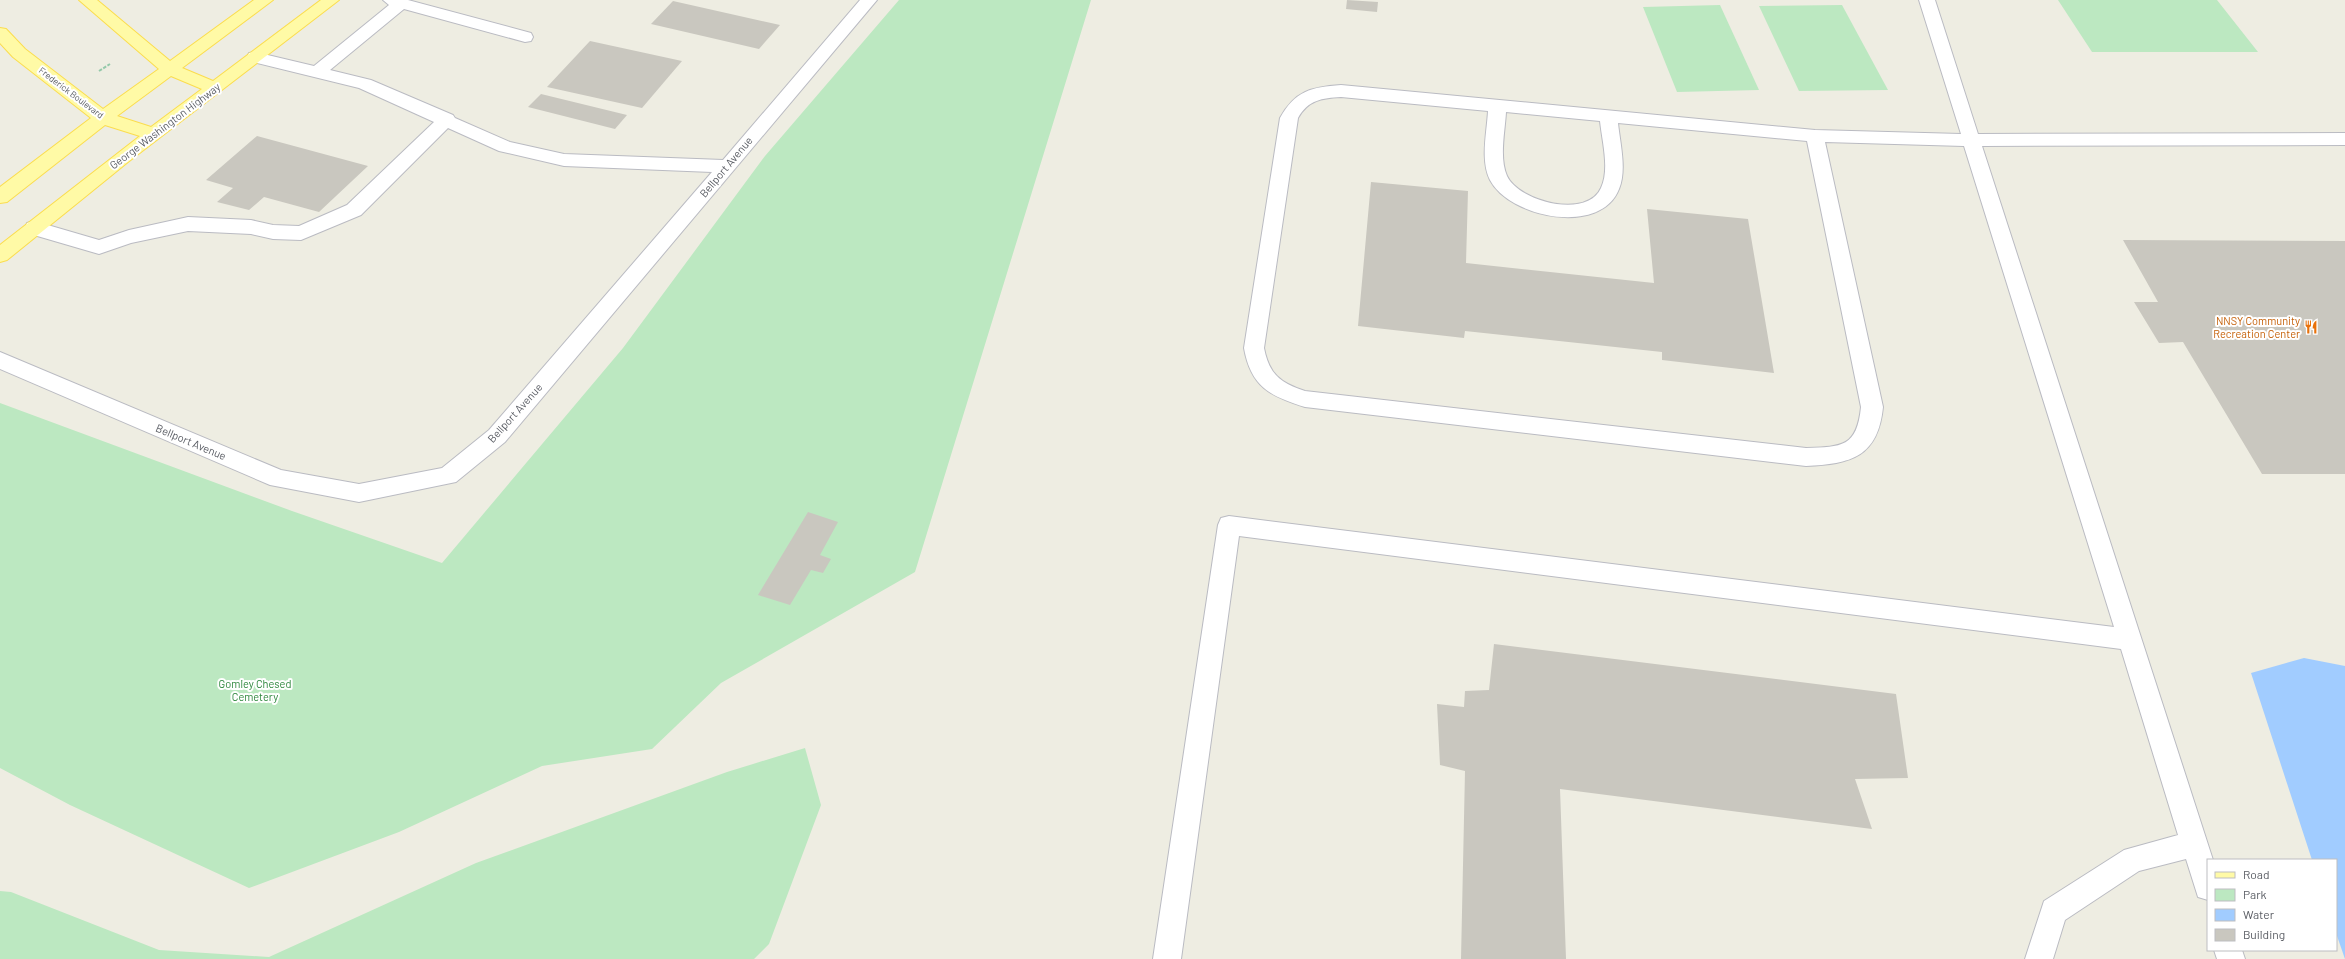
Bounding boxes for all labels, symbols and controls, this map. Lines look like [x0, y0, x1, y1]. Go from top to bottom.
street label: Frederick Boulevard [37, 65, 106, 121]
street label: George Washington Highway [107, 80, 223, 171]
street label: Bellport Avenue [696, 134, 755, 200]
place label: NNSY Community Recreation Center [2213, 314, 2300, 340]
restaurant icon: NNSY Community Recreation Center [2303, 319, 2319, 335]
street label: Bellport Avenue [485, 380, 545, 445]
street label: Bellport Avenue [154, 421, 228, 462]
park label: Gomley Chesed Cemetery [219, 677, 291, 703]
legend [2207, 859, 2337, 951]
text: Road [2243, 867, 2270, 881]
text: Park [2243, 887, 2267, 901]
text: Water [2243, 907, 2275, 921]
text: Building [2243, 927, 2285, 941]

